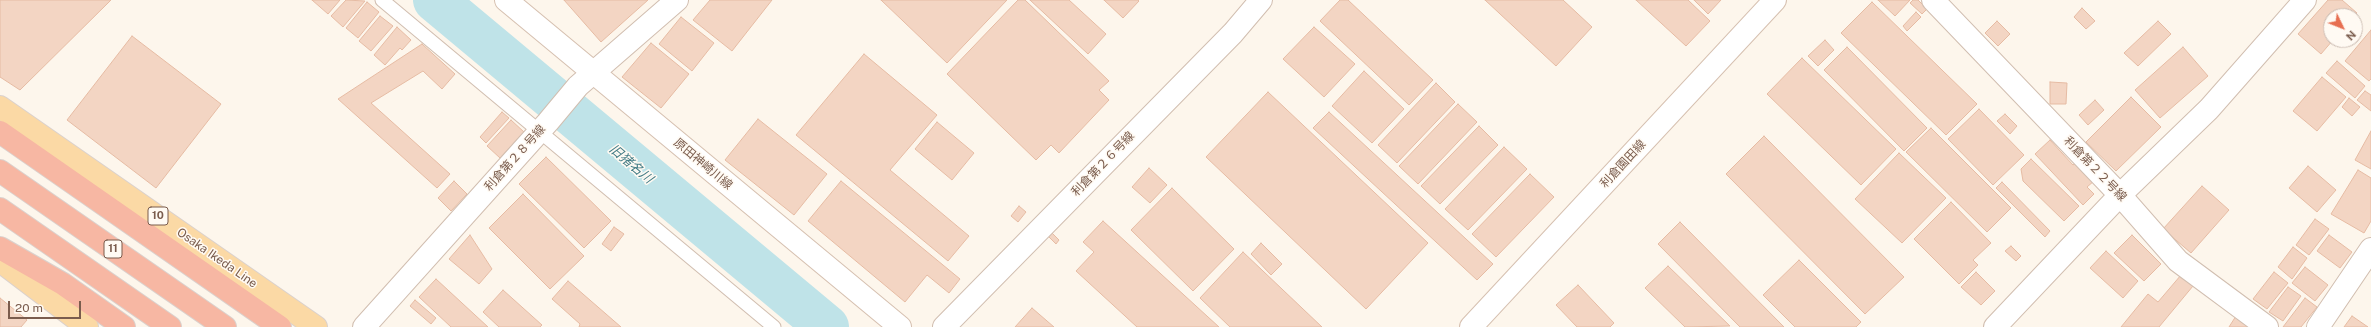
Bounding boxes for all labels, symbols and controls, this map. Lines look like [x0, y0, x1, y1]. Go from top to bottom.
north arrow [2323, 8, 2363, 48]
text: N [2344, 28, 2358, 43]
street label: 利倉第２８号線 [482, 122, 548, 194]
street label: 利倉第２６号線 [1069, 129, 1137, 199]
street label: 利倉第２２号線 [2061, 134, 2129, 204]
street label: 原田神崎川線 [671, 135, 735, 193]
street label: 利倉園田線 [1597, 137, 1649, 191]
water label: 旧猪名川 [606, 141, 656, 187]
road number: 10 [148, 207, 168, 225]
street label: Osaka Ikeda Line [174, 225, 260, 291]
road number: 11 [104, 240, 122, 258]
scale bar [10, 293, 83, 319]
text: 20 m [15, 301, 43, 315]

